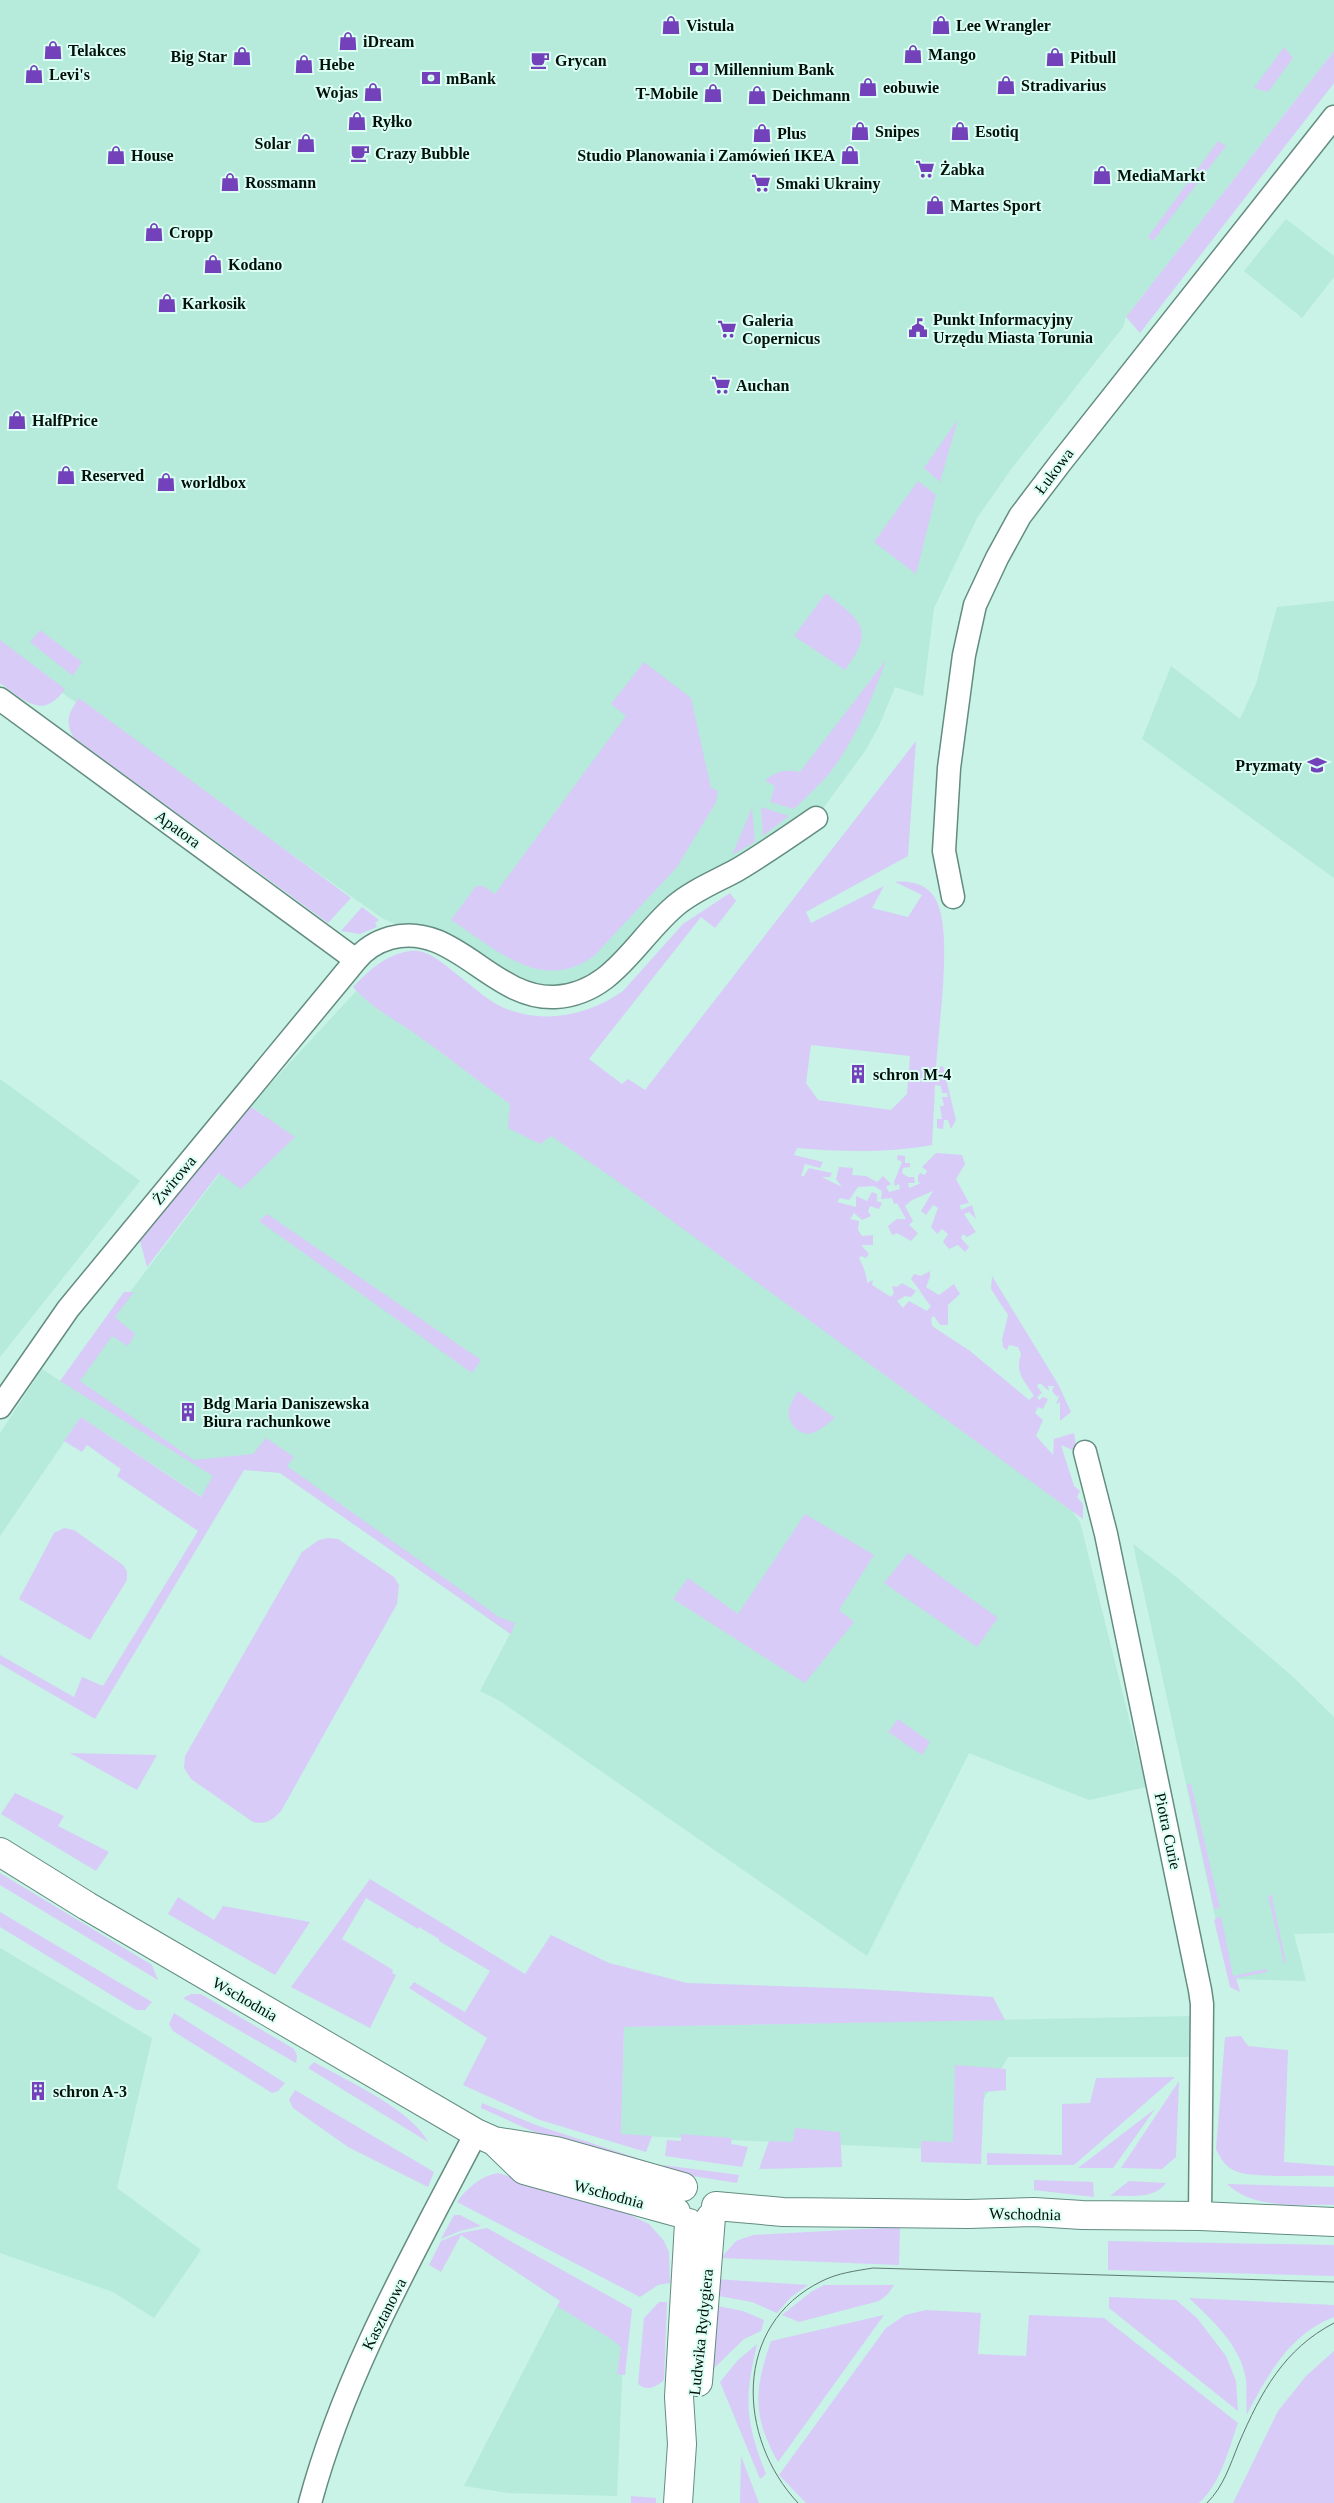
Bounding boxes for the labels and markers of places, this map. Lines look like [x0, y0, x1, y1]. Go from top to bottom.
shop icon: Vistula [660, 14, 682, 36]
shop icon: Lee Wrangler [930, 14, 952, 36]
place label: Vistula [686, 17, 734, 34]
place label: Lee Wrangler [956, 17, 1051, 35]
shop icon: iDream [337, 30, 359, 52]
place label: iDream [363, 33, 415, 50]
shop icon: Telakces [42, 39, 64, 61]
place label: Telakces [68, 42, 126, 59]
shop icon: Mango [902, 43, 924, 65]
shop icon: Big Star [231, 45, 253, 67]
place label: Mango [928, 46, 976, 64]
shop icon: Pitbull [1044, 46, 1066, 68]
place label: Big Star [171, 48, 227, 66]
cafe icon: Grycan [529, 49, 551, 71]
place label: Pitbull [1070, 49, 1117, 66]
place label: Grycan [555, 52, 607, 70]
shop icon: Hebe [293, 53, 315, 75]
place label: Hebe [319, 56, 355, 73]
bank icon: Millennium Bank [688, 58, 710, 80]
place label: Millennium Bank [714, 61, 835, 78]
shop icon: Levi's [23, 63, 45, 85]
place label: Levi's [49, 66, 90, 83]
bank icon: mBank [420, 67, 442, 89]
place label: mBank [446, 70, 496, 87]
shop icon: Stradivarius [995, 74, 1017, 96]
shop icon: eobuwie [857, 76, 879, 98]
place label: Stradivarius [1021, 77, 1106, 94]
place label: eobuwie [883, 79, 939, 96]
shop icon: Wojas [362, 81, 384, 103]
shop icon: T-Mobile [702, 82, 724, 104]
place label: Wojas [315, 84, 358, 102]
shop icon: Deichmann [746, 84, 768, 106]
place label: T-Mobile [635, 85, 698, 102]
place label: Deichmann [772, 87, 850, 104]
shop icon: Ryłko [346, 110, 368, 132]
place label: Ryłko [372, 113, 412, 131]
shop icon: Snipes [849, 120, 871, 142]
shop icon: Esotiq [949, 120, 971, 142]
shop icon: Plus [751, 122, 773, 144]
place label: Snipes [875, 123, 919, 141]
place label: Esotiq [975, 123, 1019, 141]
place label: Plus [777, 125, 806, 142]
shop icon: Solar [295, 132, 317, 154]
place label: Solar [255, 135, 291, 152]
cafe icon: Crazy Bubble [349, 142, 371, 164]
shop icon: House [105, 144, 127, 166]
shop icon: Studio Planowania i Zamówień IKEA [839, 144, 861, 166]
place label: Crazy Bubble [375, 145, 470, 163]
place label: House [131, 147, 174, 164]
place label: Studio Planowania i Zamówień IKEA [577, 147, 835, 164]
supermarket icon: Żabka [914, 158, 936, 180]
place label: Żabka [940, 160, 984, 178]
shop icon: MediaMarkt [1091, 164, 1113, 186]
place label: MediaMarkt [1117, 167, 1206, 184]
shop icon: Rossmann [219, 171, 241, 193]
supermarket icon: Smaki Ukrainy [750, 172, 772, 194]
place label: Rossmann [245, 174, 316, 191]
place label: Smaki Ukrainy [776, 175, 880, 193]
shop icon: Martes Sport [924, 194, 946, 216]
place label: Martes Sport [950, 197, 1042, 215]
shop icon: Cropp [143, 221, 165, 243]
place label: Cropp [169, 224, 213, 242]
shop icon: Kodano [202, 253, 224, 275]
place label: Kodano [228, 256, 282, 273]
shop icon: Karkosik [156, 292, 178, 314]
place label: Karkosik [182, 295, 246, 312]
place label: Punkt Informacyjny Urzędu Miasta Torunia [933, 311, 1093, 347]
place label: Galeria Copernicus [742, 312, 820, 348]
public building icon: Punkt Informacyjny Urzędu Miasta Torunia [907, 317, 929, 339]
supermarket icon: Galeria Copernicus [716, 318, 738, 340]
supermarket icon: Auchan [710, 374, 732, 396]
place label: Auchan [736, 377, 789, 394]
shop icon: HalfPrice [6, 409, 28, 431]
place label: HalfPrice [32, 412, 98, 429]
shop icon: Reserved [55, 464, 77, 486]
place label: Reserved [81, 467, 144, 484]
shop icon: worldbox [155, 471, 177, 493]
place label: worldbox [181, 474, 246, 491]
school or university icon: Pryzmaty [1306, 754, 1328, 776]
place label: Pryzmaty [1235, 757, 1302, 775]
building icon: schron M-4 [847, 1063, 869, 1085]
place label: schron M-4 [873, 1066, 951, 1083]
place label: Bdg Maria Daniszewska Biura rachunkowe [203, 1395, 369, 1430]
building icon: Bdg Maria Daniszewska Biura rachunkowe [177, 1401, 199, 1423]
building icon: schron A-3 [27, 2080, 49, 2102]
place label: schron A-3 [53, 2083, 127, 2100]

